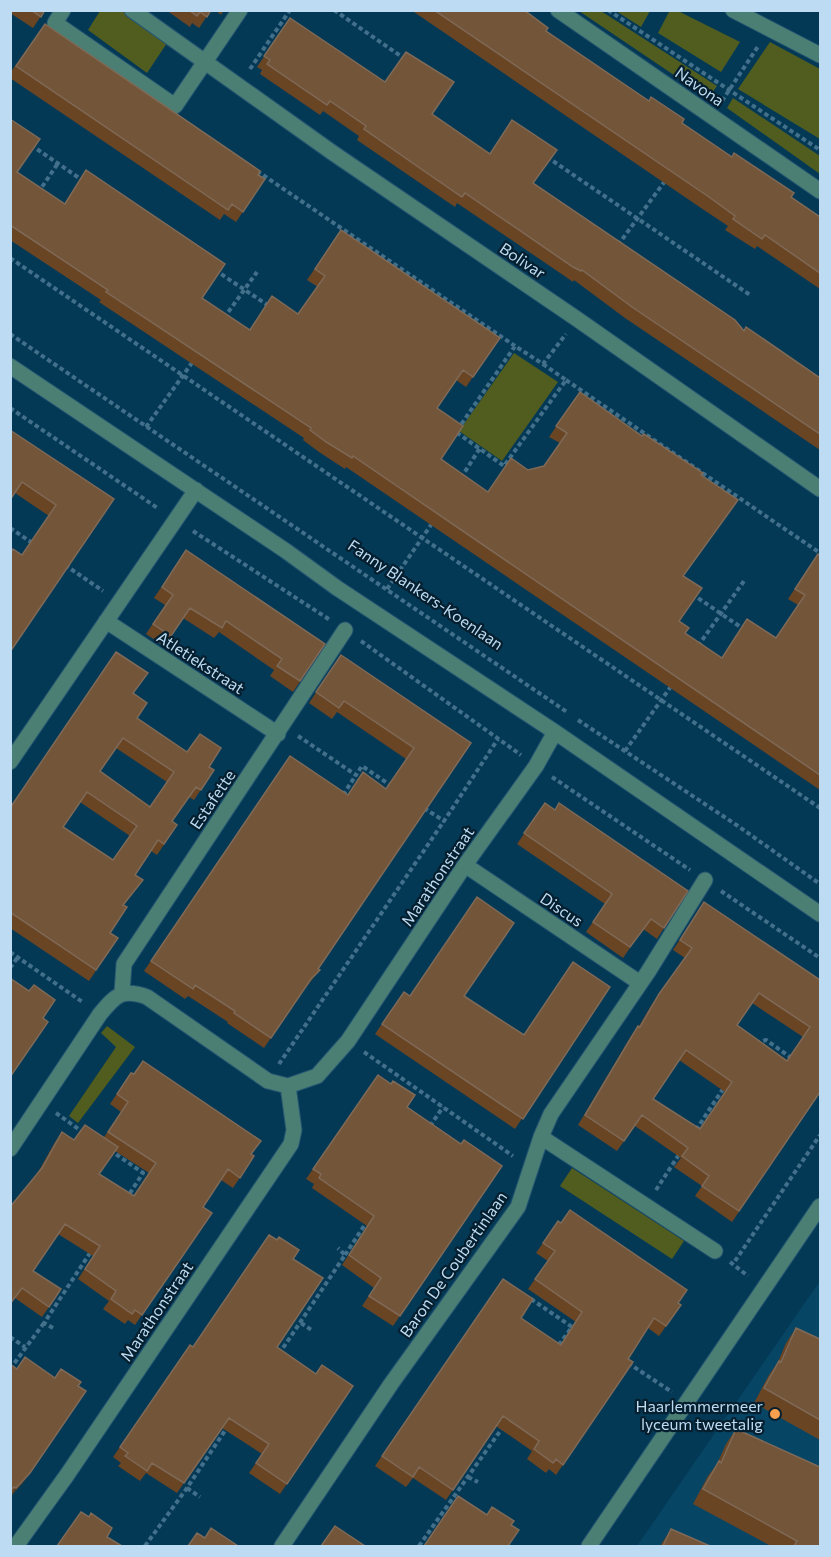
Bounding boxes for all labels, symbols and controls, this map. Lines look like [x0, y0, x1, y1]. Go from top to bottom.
street label: Navona [672, 62, 728, 110]
street label: Bolivar [497, 238, 550, 282]
street label: Fanny Blankers-Koenlaan [345, 535, 507, 653]
street label: Atletiekstraat [154, 627, 249, 698]
street label: Estafette [185, 766, 239, 832]
street label: Marathonstraat [397, 822, 478, 929]
street label: Discus [537, 888, 587, 930]
street label: Baron De Coubertinlaan [395, 1188, 511, 1340]
street label: Marathonstraat [116, 1257, 197, 1364]
place label: Haarlemmermeer lyceum tweetalig [635, 1396, 764, 1433]
marker: Haarlemmermeer lyceum tweetalig [768, 1407, 782, 1421]

